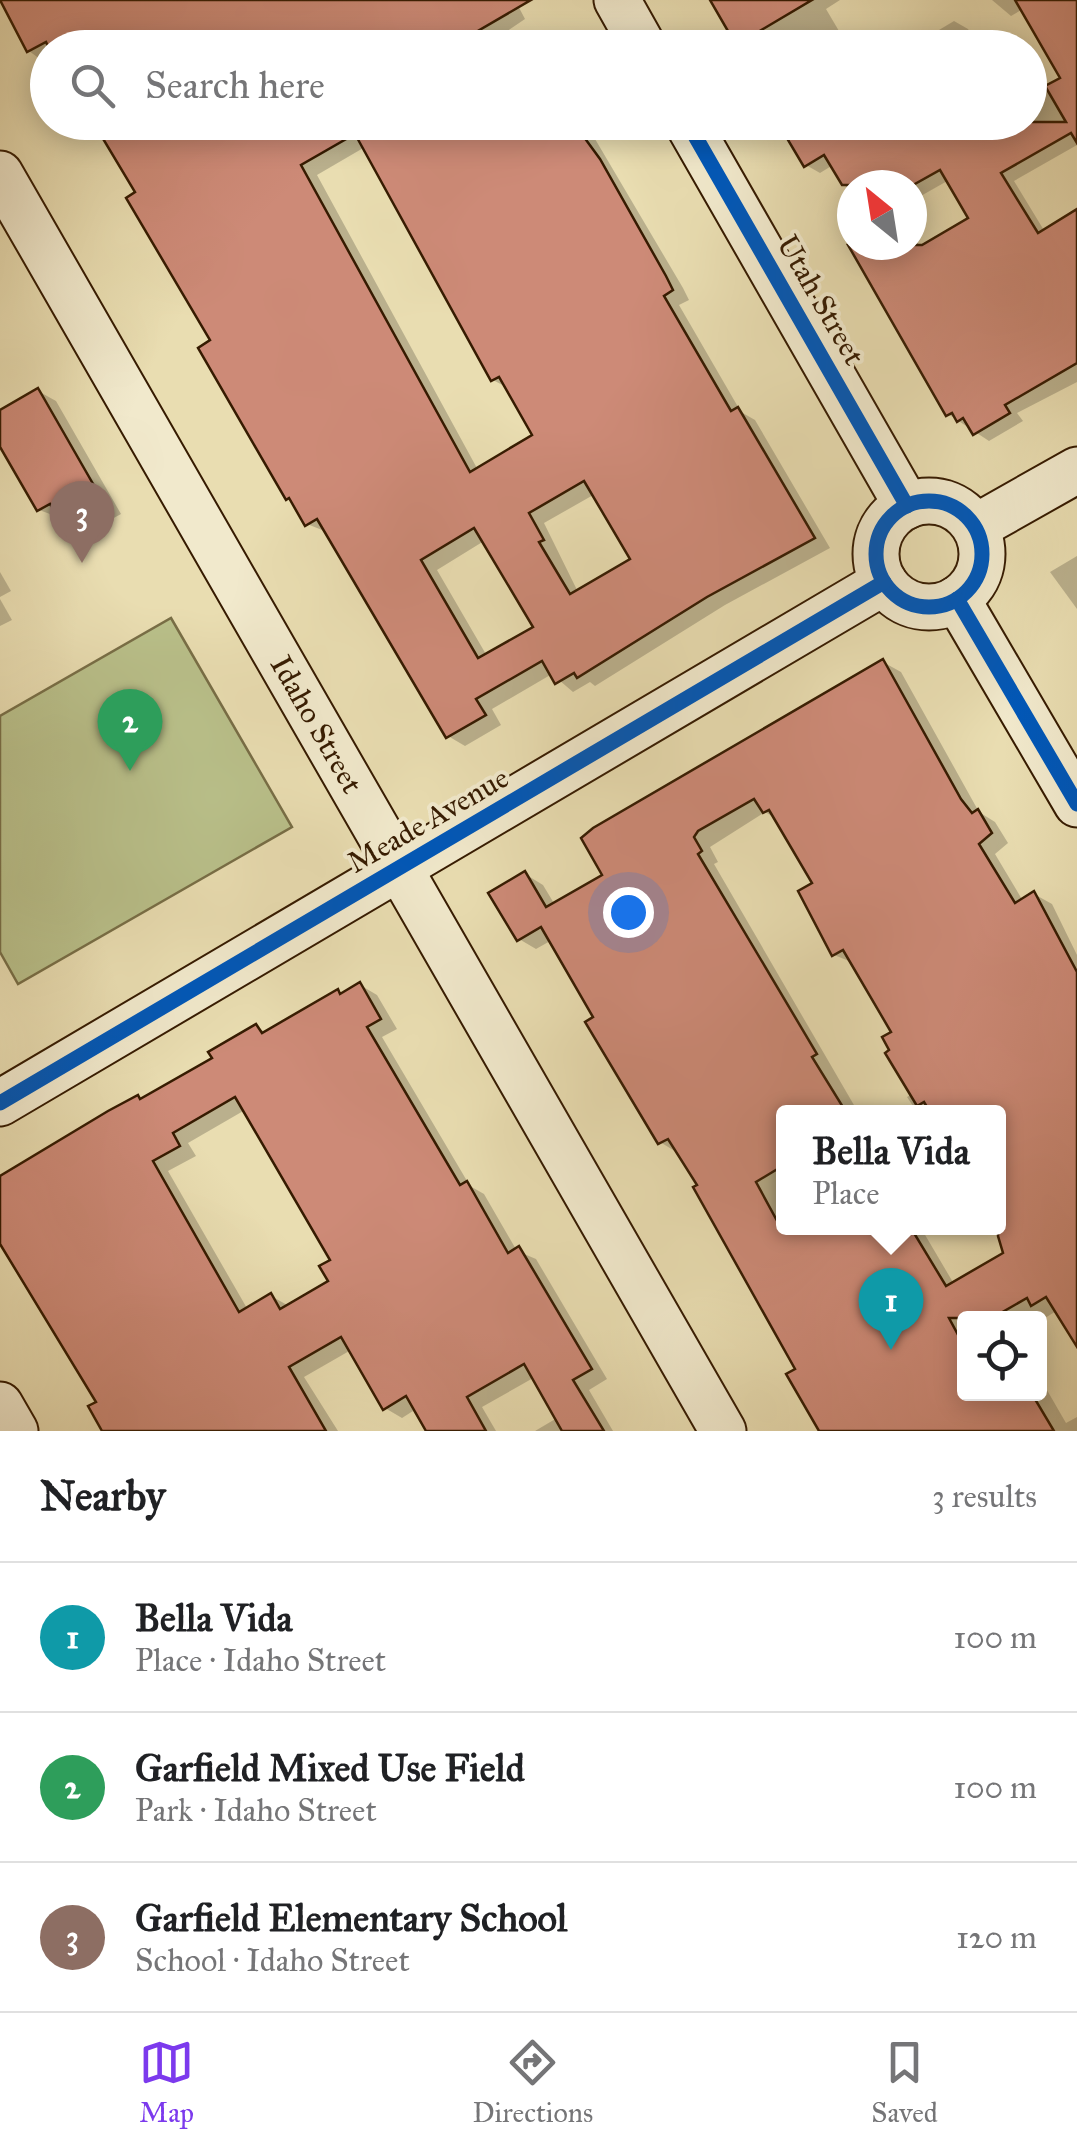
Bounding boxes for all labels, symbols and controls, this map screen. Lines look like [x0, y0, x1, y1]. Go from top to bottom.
search box [30, 30, 1047, 140]
icon: search [65, 58, 120, 113]
text: Search here [145, 62, 325, 108]
north arrow [837, 170, 927, 260]
street label: Utah Street [769, 229, 873, 372]
pin: 3 [49, 480, 114, 563]
street label: Idaho Street [263, 649, 371, 800]
pin: 2 [98, 688, 162, 771]
street label: Meade Avenue [341, 759, 515, 881]
your location [603, 887, 654, 938]
popup [776, 1105, 1006, 1235]
text: Bella Vida [812, 1128, 970, 1174]
text: Place [812, 1174, 880, 1213]
pin: 1 [858, 1268, 924, 1350]
map controls [957, 1311, 1047, 1401]
button: locate [957, 1311, 1047, 1401]
text: Nearby [40, 1470, 165, 1522]
text: 3 results [932, 1477, 1037, 1516]
text: Bella Vida [135, 1595, 293, 1641]
text: 1 [66, 1618, 79, 1657]
text: 100 m [953, 1618, 1037, 1657]
text: Place · Idaho Street [135, 1641, 386, 1680]
text: Garfield Mixed Use Field [135, 1745, 525, 1791]
text: 2 [65, 1768, 80, 1807]
text: 100 m [953, 1768, 1037, 1807]
text: Park · Idaho Street [135, 1791, 377, 1830]
text: Garfield Elementary School [135, 1895, 567, 1941]
text: 3 [66, 1918, 79, 1957]
text: 120 m [956, 1918, 1037, 1957]
text: School · Idaho Street [135, 1941, 410, 1980]
tab: Map [139, 2035, 194, 2130]
tab: Directions [472, 2035, 593, 2130]
tab: Saved [871, 2035, 938, 2130]

